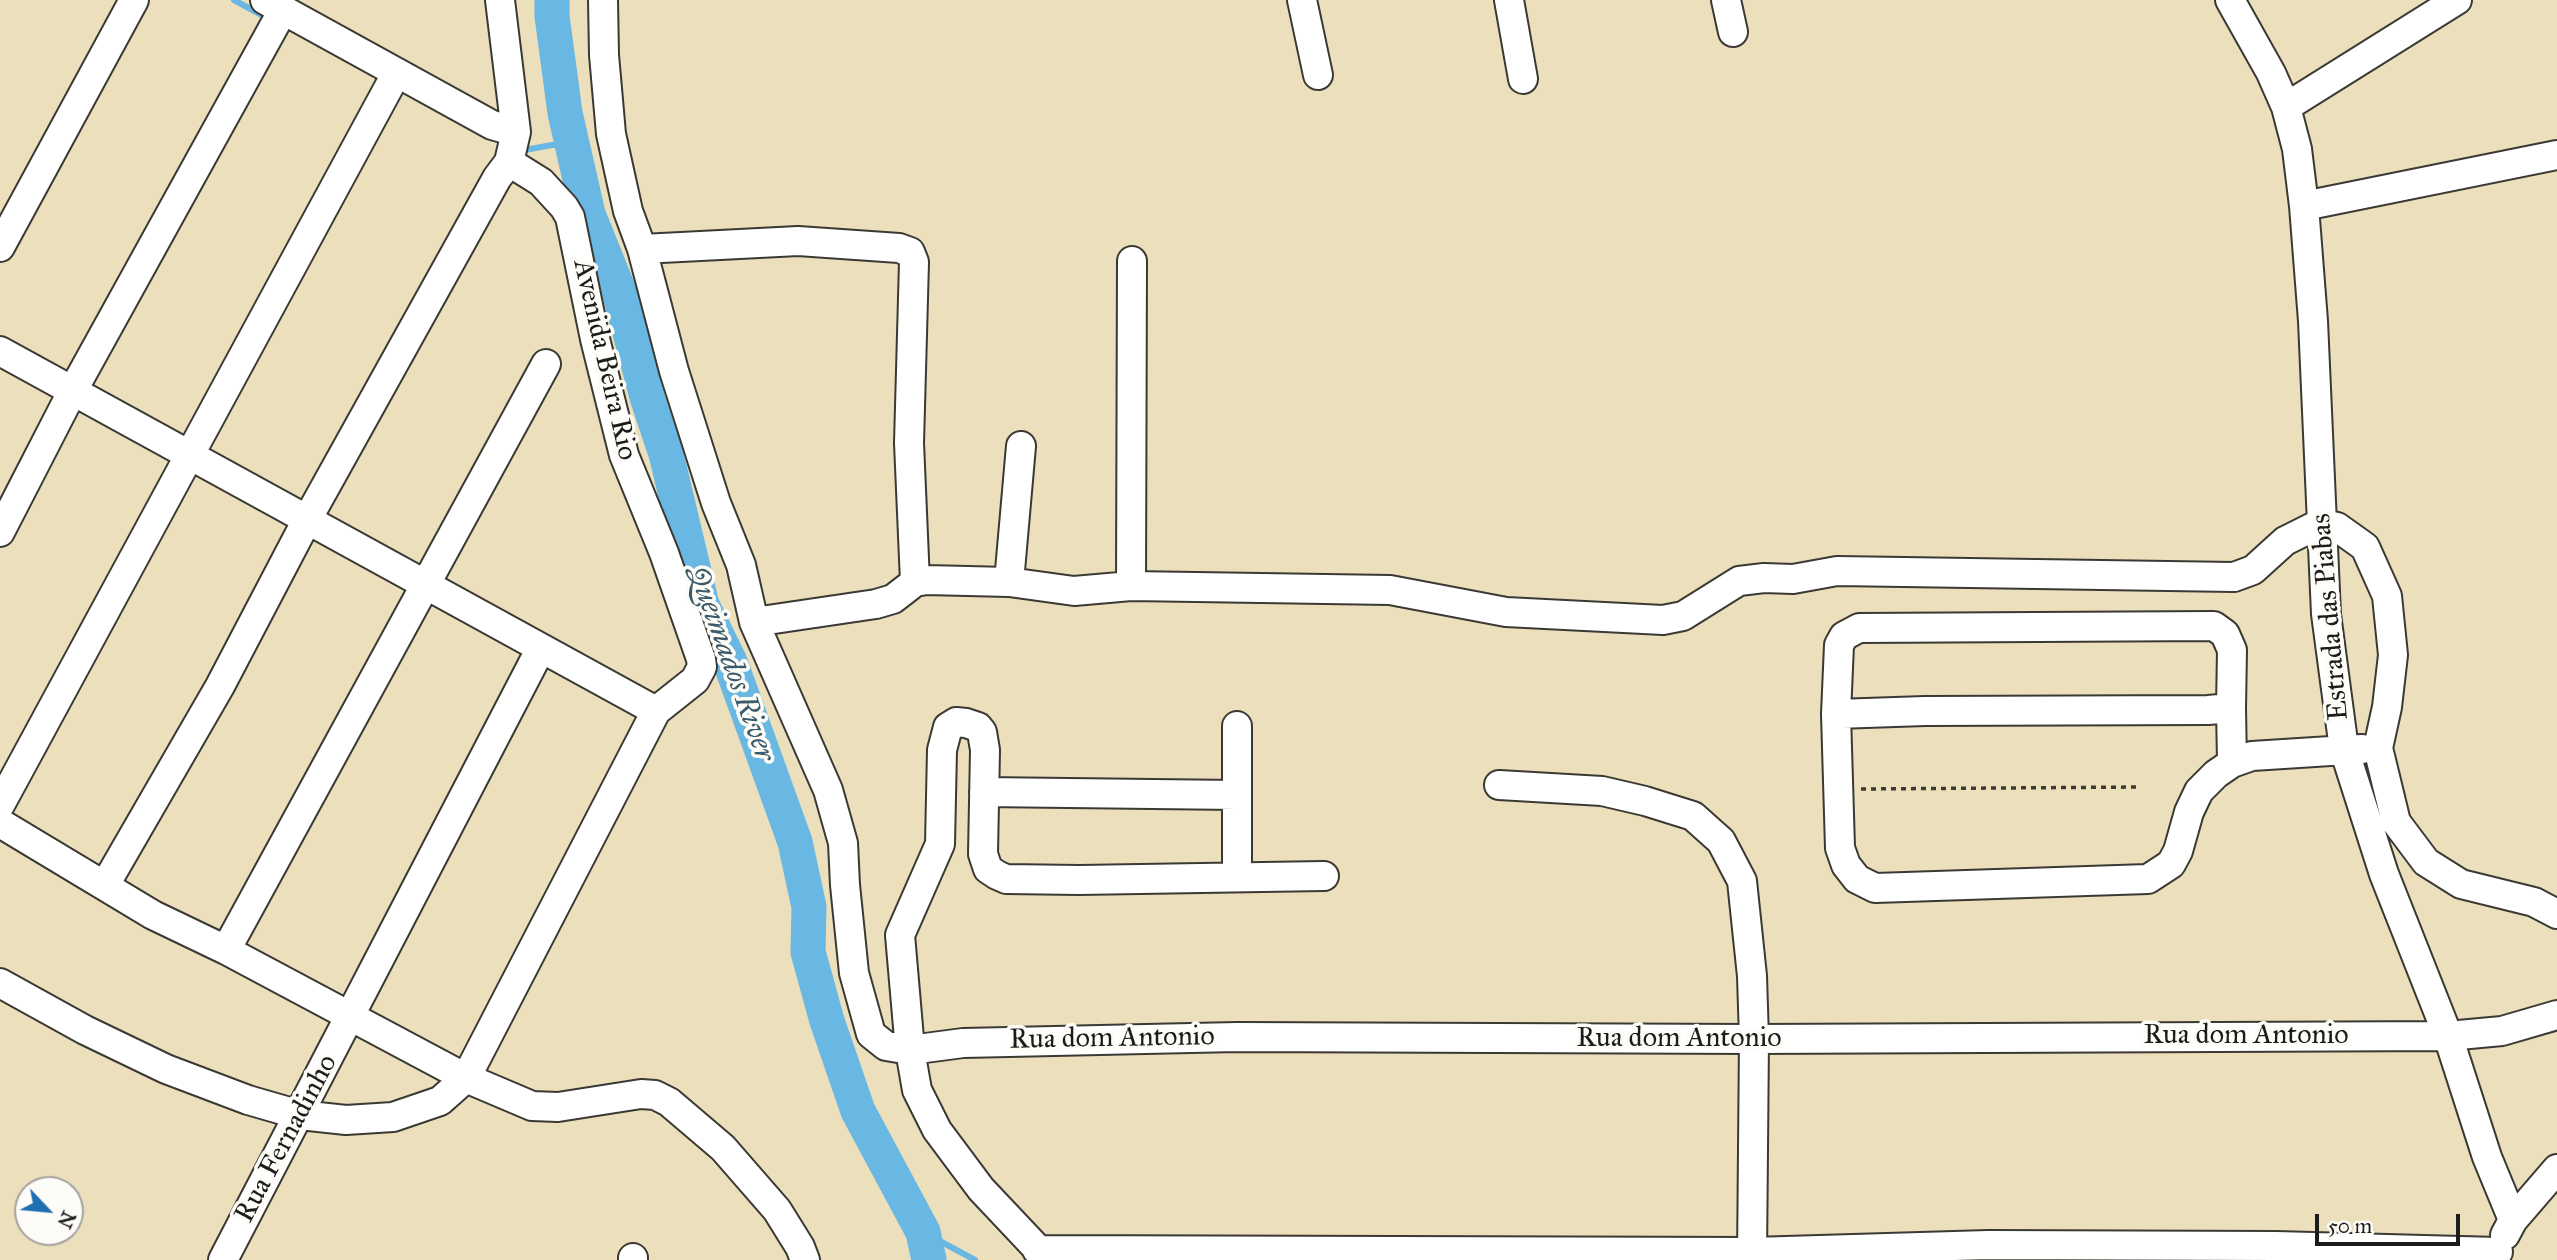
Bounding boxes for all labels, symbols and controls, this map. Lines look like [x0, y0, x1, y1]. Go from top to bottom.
street label: Avenida Beira Rio [565, 256, 643, 464]
street label: Estrada das Piabas [2305, 512, 2357, 722]
water label: Queimados River [678, 561, 782, 767]
street label: Rua dom Antonio [2143, 1019, 2349, 1053]
street label: Rua dom Antonio [1009, 1020, 1215, 1058]
street label: Rua dom Antonio [1576, 1022, 1782, 1056]
street label: Rua Fernadinho [229, 1049, 345, 1229]
north arrow [14, 1176, 84, 1246]
scale bar [2319, 1200, 2464, 1244]
text: N [53, 1207, 80, 1232]
text: 50 m [2328, 1213, 2372, 1239]

